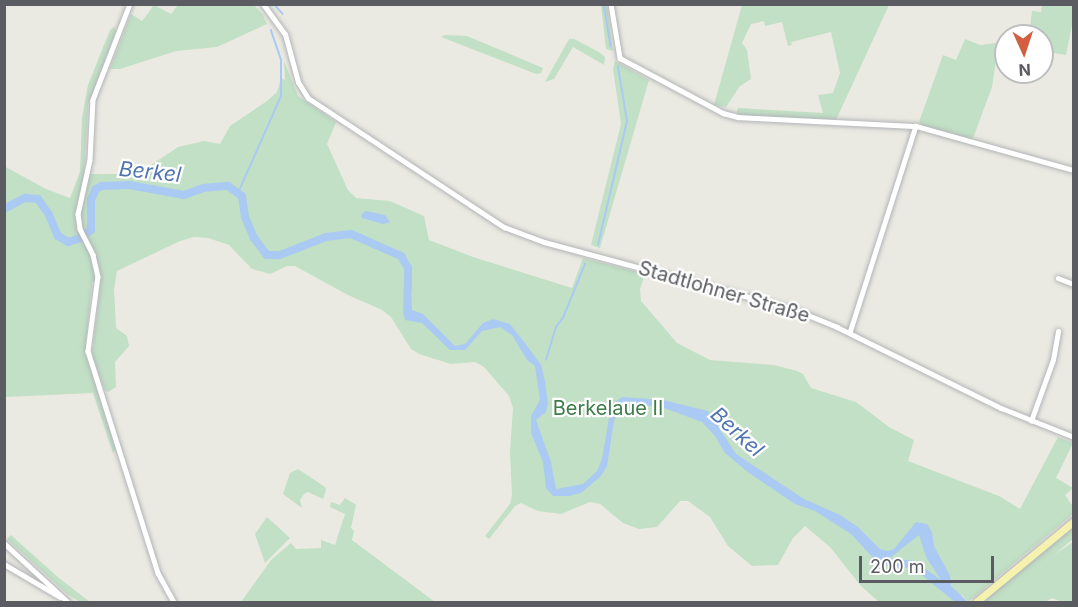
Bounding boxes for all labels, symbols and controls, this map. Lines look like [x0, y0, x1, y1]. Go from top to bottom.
north arrow [994, 24, 1054, 84]
text: N [1018, 60, 1031, 80]
water label: Berkel [118, 156, 182, 188]
street label: Stadtlohner Straße [636, 256, 812, 328]
park label: Berkelaue II [553, 396, 663, 420]
water label: Berkel [705, 402, 769, 462]
scale bar [862, 544, 997, 582]
text: 200 m [870, 556, 925, 577]

